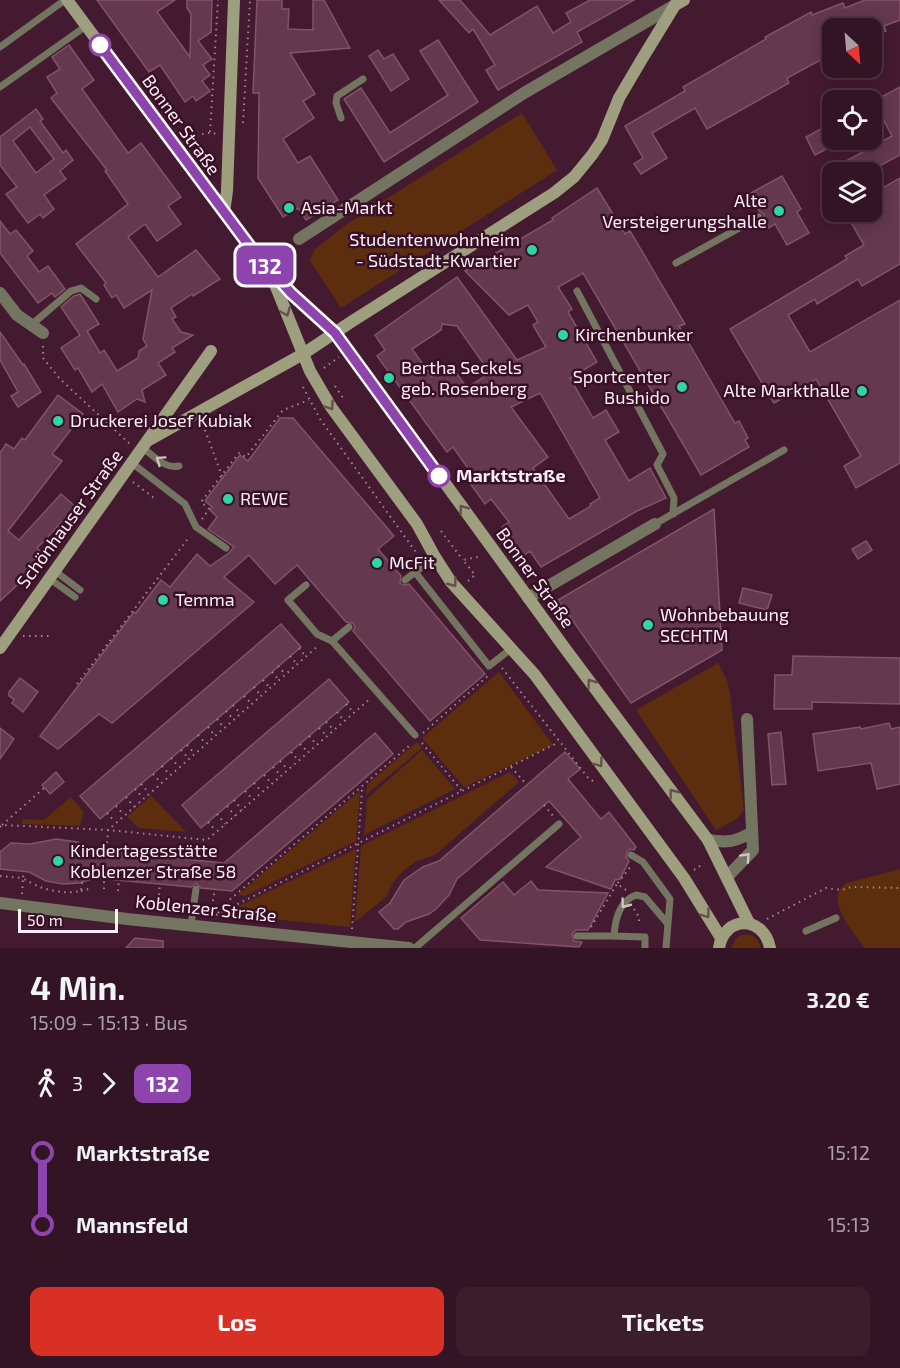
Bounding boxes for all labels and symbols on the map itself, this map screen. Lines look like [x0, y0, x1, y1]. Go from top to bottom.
north arrow [822, 18, 882, 78]
unlabelled marker [89, 34, 111, 56]
street label: Bonner Straße [138, 70, 226, 179]
place label: Alte Versteigerungshalle [602, 189, 767, 232]
place label: Asia-Markt [301, 196, 393, 218]
marker: Asia-Markt [282, 201, 296, 215]
marker: Alte Versteigerungshalle [772, 204, 786, 218]
place label: Studentenwohnheim - Südstadt-Kwartier [349, 228, 520, 271]
marker: Studentenwohnheim - Südstadt-Kwartier [525, 243, 539, 257]
line badge: 132 [230, 246, 300, 284]
one-way arrow [279, 306, 291, 317]
place label: Kirchenbunker [575, 323, 693, 345]
marker: Kirchenbunker [556, 328, 570, 342]
place label: Bertha Seckels geb. Rosenberg [401, 356, 527, 399]
place label: Sportcenter Bushido [573, 365, 670, 408]
marker: Bertha Seckels geb. Rosenberg [382, 371, 396, 385]
place label: Alte Markthalle [723, 379, 850, 401]
marker: Sportcenter Bushido [675, 380, 689, 394]
marker: Alte Markthalle [855, 384, 869, 398]
one-way arrow [323, 400, 335, 410]
place label: Druckerei Josef Kubiak [70, 409, 252, 431]
marker: Druckerei Josef Kubiak [51, 414, 65, 428]
street label: Schönhauser Straße [11, 445, 127, 592]
one-way arrow [156, 456, 167, 467]
place label: Marktstraße [456, 464, 566, 486]
marker: Marktstraße [428, 465, 450, 487]
place label: REWE [240, 487, 288, 509]
marker: REWE [221, 492, 235, 506]
one-way arrow [459, 504, 470, 515]
street label: Bonner Straße [492, 523, 580, 632]
place label: McFit [389, 551, 435, 573]
marker: McFit [370, 556, 384, 570]
one-way arrow [446, 577, 457, 588]
place label: Temma [175, 588, 235, 610]
marker: Temma [156, 593, 170, 607]
place label: Wohnbebauung SECHTM [660, 603, 789, 646]
marker: Wohnbebauung SECHTM [641, 618, 655, 632]
one-way arrow [587, 679, 598, 690]
one-way arrow [592, 757, 603, 768]
one-way arrow [669, 789, 680, 800]
place label: Kindertagesstätte Koblenzer Straße 58 [70, 839, 236, 882]
one-way arrow [739, 853, 750, 864]
marker: Kindertagesstätte Koblenzer Straße 58 [51, 854, 65, 868]
street label: Koblenzer Straße [134, 890, 278, 926]
one-way arrow [622, 898, 633, 909]
scale bar [18, 906, 118, 934]
one-way arrow [699, 907, 710, 918]

